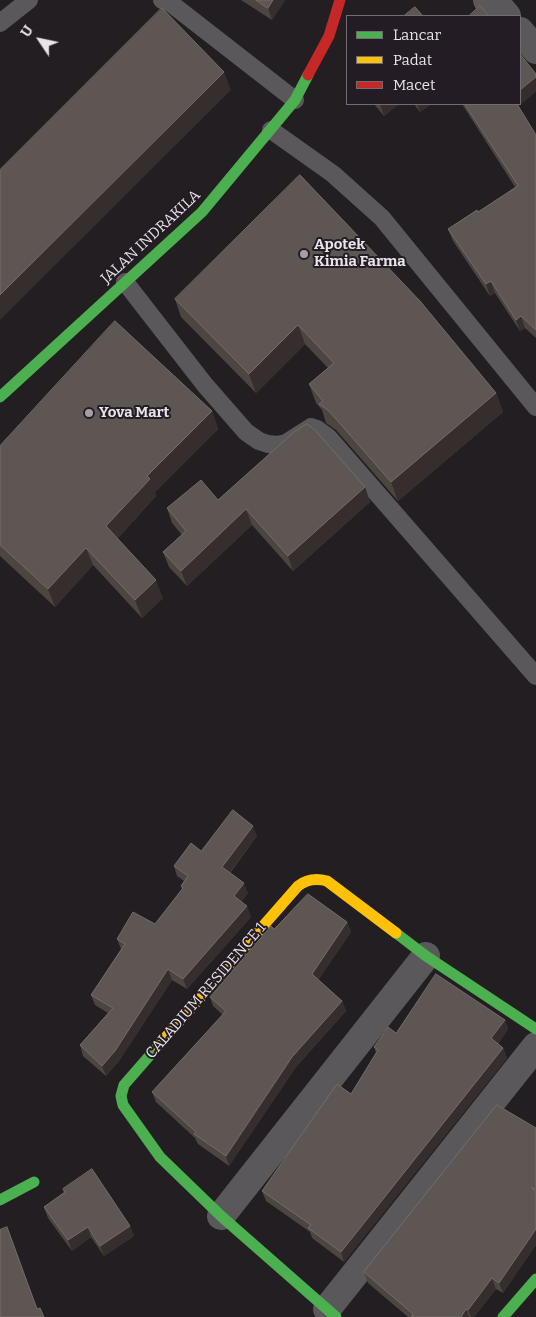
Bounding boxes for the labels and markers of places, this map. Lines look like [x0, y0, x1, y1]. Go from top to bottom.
place label: Apotek Kimia Farma [314, 236, 406, 271]
marker: Apotek Kimia Farma [298, 248, 310, 260]
place label: Yova Mart [99, 404, 170, 422]
marker: Yova Mart [83, 407, 95, 419]

